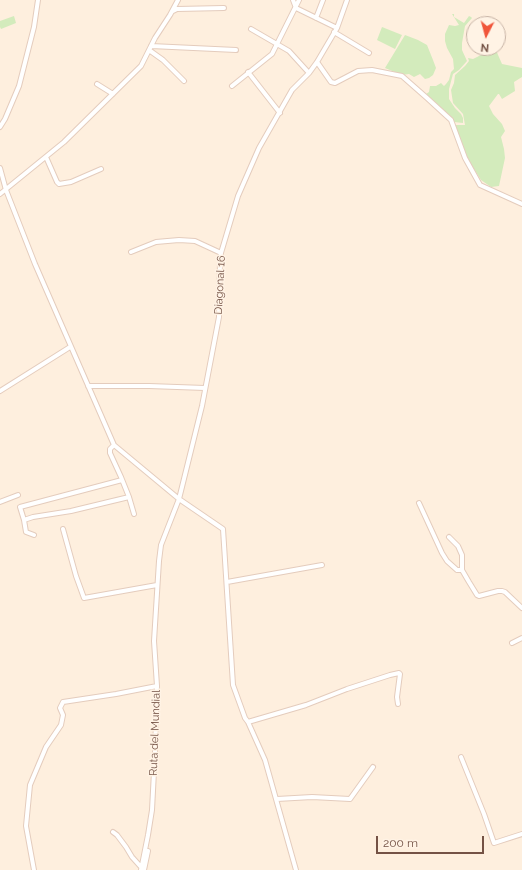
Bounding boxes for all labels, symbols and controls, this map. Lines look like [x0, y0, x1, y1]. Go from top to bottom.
north arrow [466, 16, 506, 56]
text: N [480, 41, 490, 54]
street label: Diagonal 16 [212, 255, 228, 315]
street label: Ruta del Mundial [147, 690, 163, 776]
scale bar [378, 828, 486, 854]
text: 200 m [383, 836, 418, 850]

